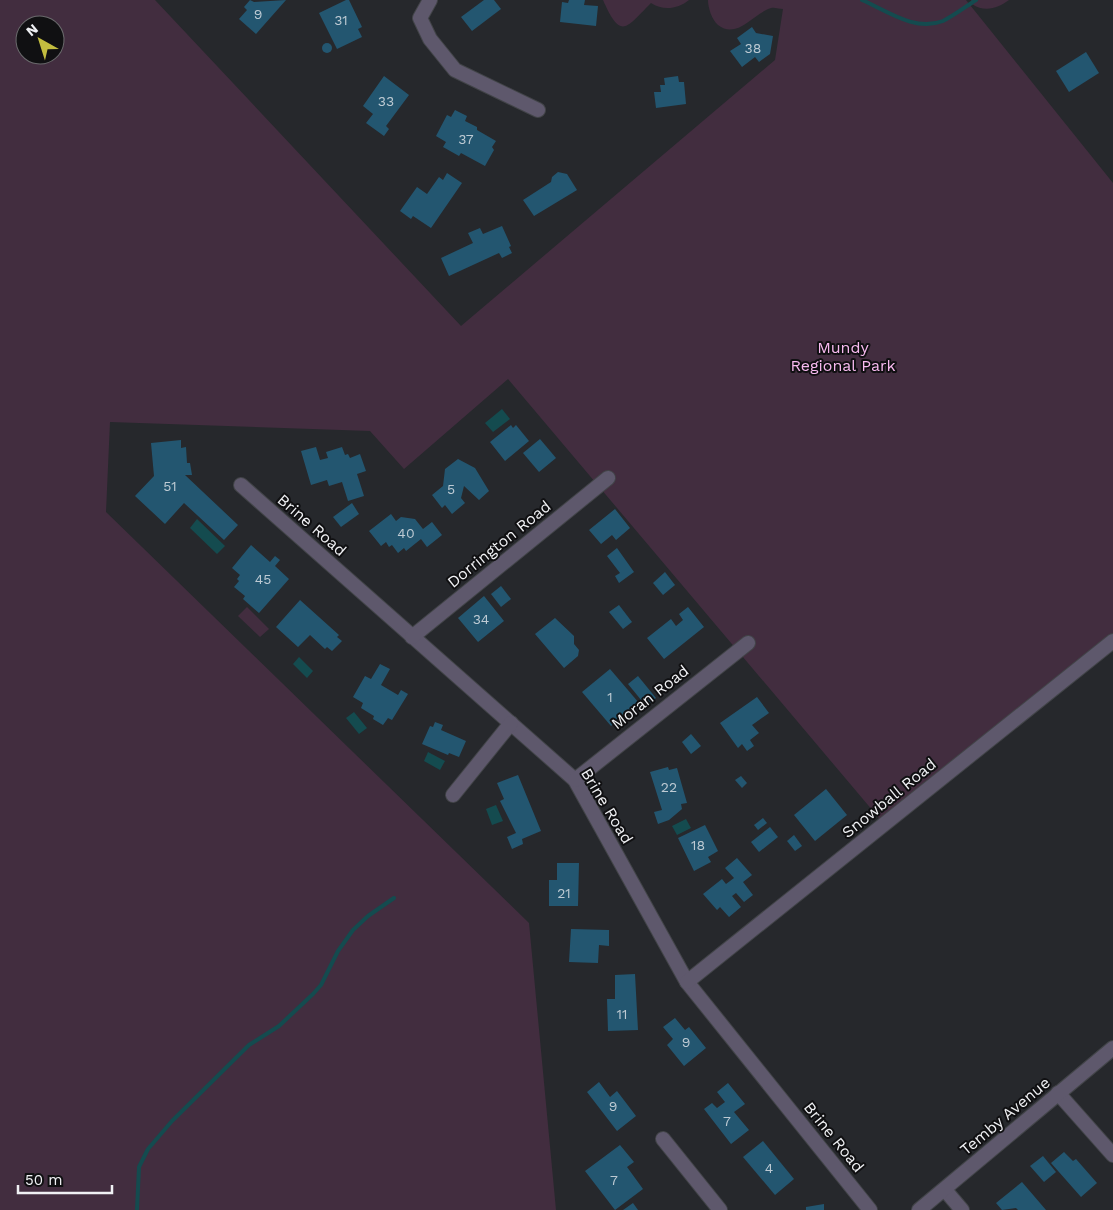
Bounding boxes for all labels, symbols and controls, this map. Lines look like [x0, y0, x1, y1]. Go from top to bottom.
house number: 9 [254, 6, 262, 22]
house number: 31 [334, 12, 348, 28]
north arrow [15, 15, 65, 65]
text: N [23, 20, 41, 39]
house number: 38 [745, 40, 761, 56]
house number: 33 [378, 93, 394, 109]
house number: 37 [458, 131, 474, 147]
park label: Mundy Regional Park [790, 338, 896, 375]
house number: 51 [163, 478, 177, 494]
house number: 5 [447, 481, 455, 497]
street label: Brine Road [274, 490, 350, 560]
street label: Dorrington Road [443, 496, 555, 592]
house number: 40 [397, 525, 415, 541]
house number: 45 [255, 571, 271, 587]
house number: 34 [473, 611, 489, 627]
street label: Moran Road [608, 661, 692, 733]
house number: 1 [607, 689, 613, 705]
street label: Snowball Road [838, 754, 940, 842]
street label: Brine Road [577, 765, 637, 847]
house number: 22 [661, 779, 677, 795]
house number: 18 [691, 837, 705, 853]
house number: 21 [557, 885, 571, 901]
house number: 11 [617, 1006, 627, 1022]
house number: 9 [682, 1034, 690, 1050]
street label: Temby Avenue [956, 1073, 1054, 1159]
house number: 9 [609, 1098, 617, 1114]
street label: Brine Road [800, 1098, 868, 1176]
house number: 7 [723, 1113, 731, 1129]
house number: 4 [765, 1160, 773, 1176]
scale bar [18, 1162, 111, 1194]
text: 50 m [25, 1171, 62, 1189]
house number: 7 [610, 1172, 618, 1188]

